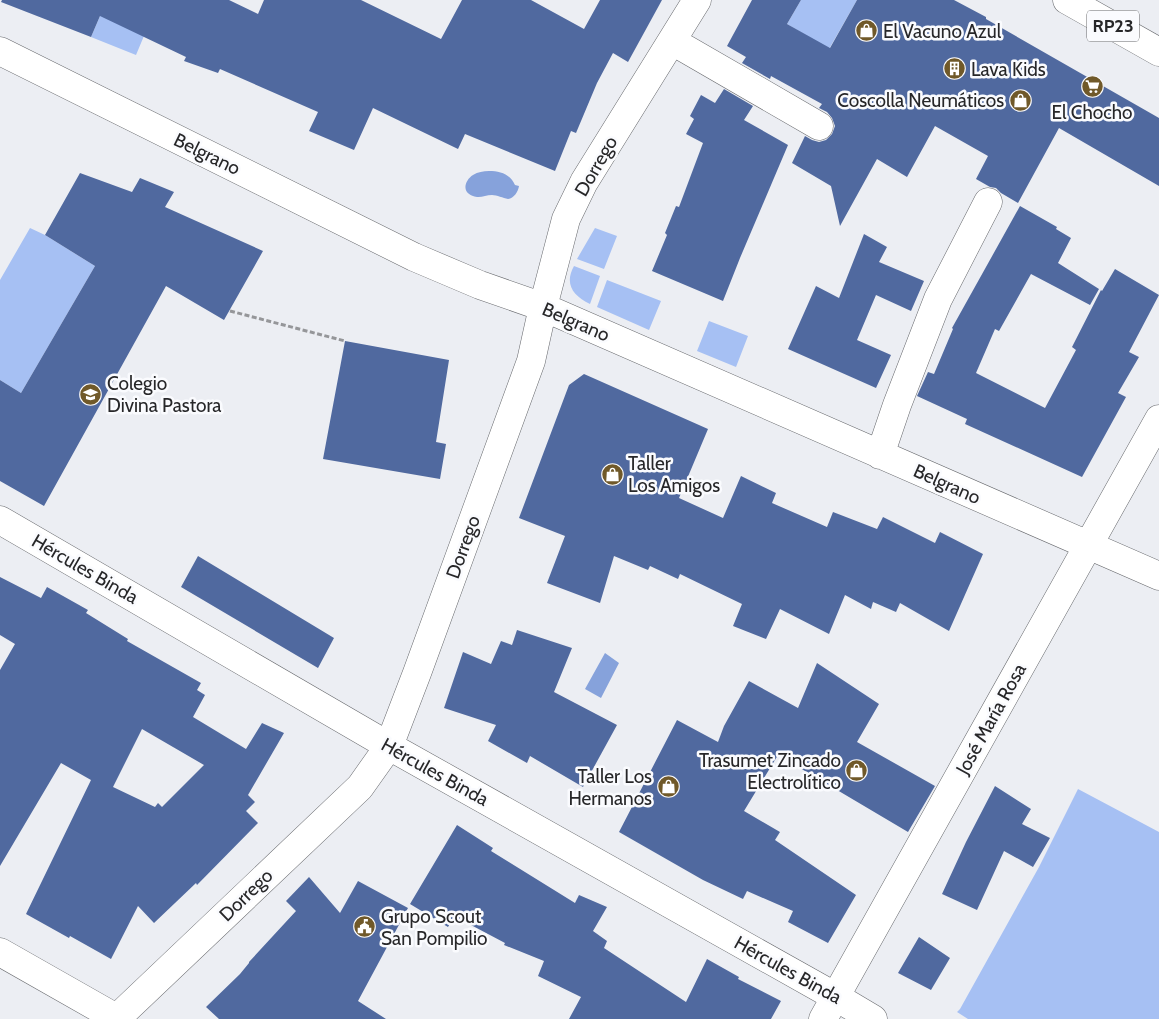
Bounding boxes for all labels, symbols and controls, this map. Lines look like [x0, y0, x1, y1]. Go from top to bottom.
road number: RP23 [1087, 10, 1139, 42]
shop icon: El Vacuno Azul [855, 19, 879, 43]
place label: El Vacuno Azul [883, 20, 1002, 43]
building icon: Lava Kids [943, 57, 967, 81]
place label: Lava Kids [971, 58, 1046, 81]
supermarket icon: El Chocho [1080, 74, 1104, 98]
shop icon: Coscolla Neumáticos [1008, 88, 1032, 112]
place label: Coscolla Neumáticos [837, 89, 1004, 112]
place label: El Chocho [1051, 101, 1133, 124]
street label: Belgrano [170, 128, 244, 180]
street label: Dorrego [570, 132, 622, 200]
street label: Belgrano [539, 298, 613, 346]
place label: Colegio Divina Pastora [107, 372, 221, 417]
school or university icon: Colegio Divina Pastora [79, 382, 103, 406]
place label: Taller Los Amigos [628, 452, 720, 497]
street label: Belgrano [910, 459, 984, 509]
shop icon: Taller Los Amigos [600, 462, 624, 486]
street label: Dorrego [441, 512, 485, 582]
street label: Hércules Binda [28, 529, 142, 609]
street label: José María Rosa [951, 660, 1031, 779]
street label: Hércules Binda [377, 733, 493, 811]
place label: Trasumet Zincado Electrolítico [699, 749, 841, 794]
shop icon: Trasumet Zincado Electrolítico [845, 759, 869, 783]
place label: Taller Los Hermanos [568, 765, 652, 810]
shop icon: Taller Los Hermanos [656, 775, 680, 799]
street label: Dorrego [214, 864, 278, 926]
place label: Grupo Scout San Pompilio [381, 905, 487, 950]
public building icon: Grupo Scout San Pompilio [353, 915, 377, 939]
street label: Hércules Binda [730, 931, 846, 1009]

